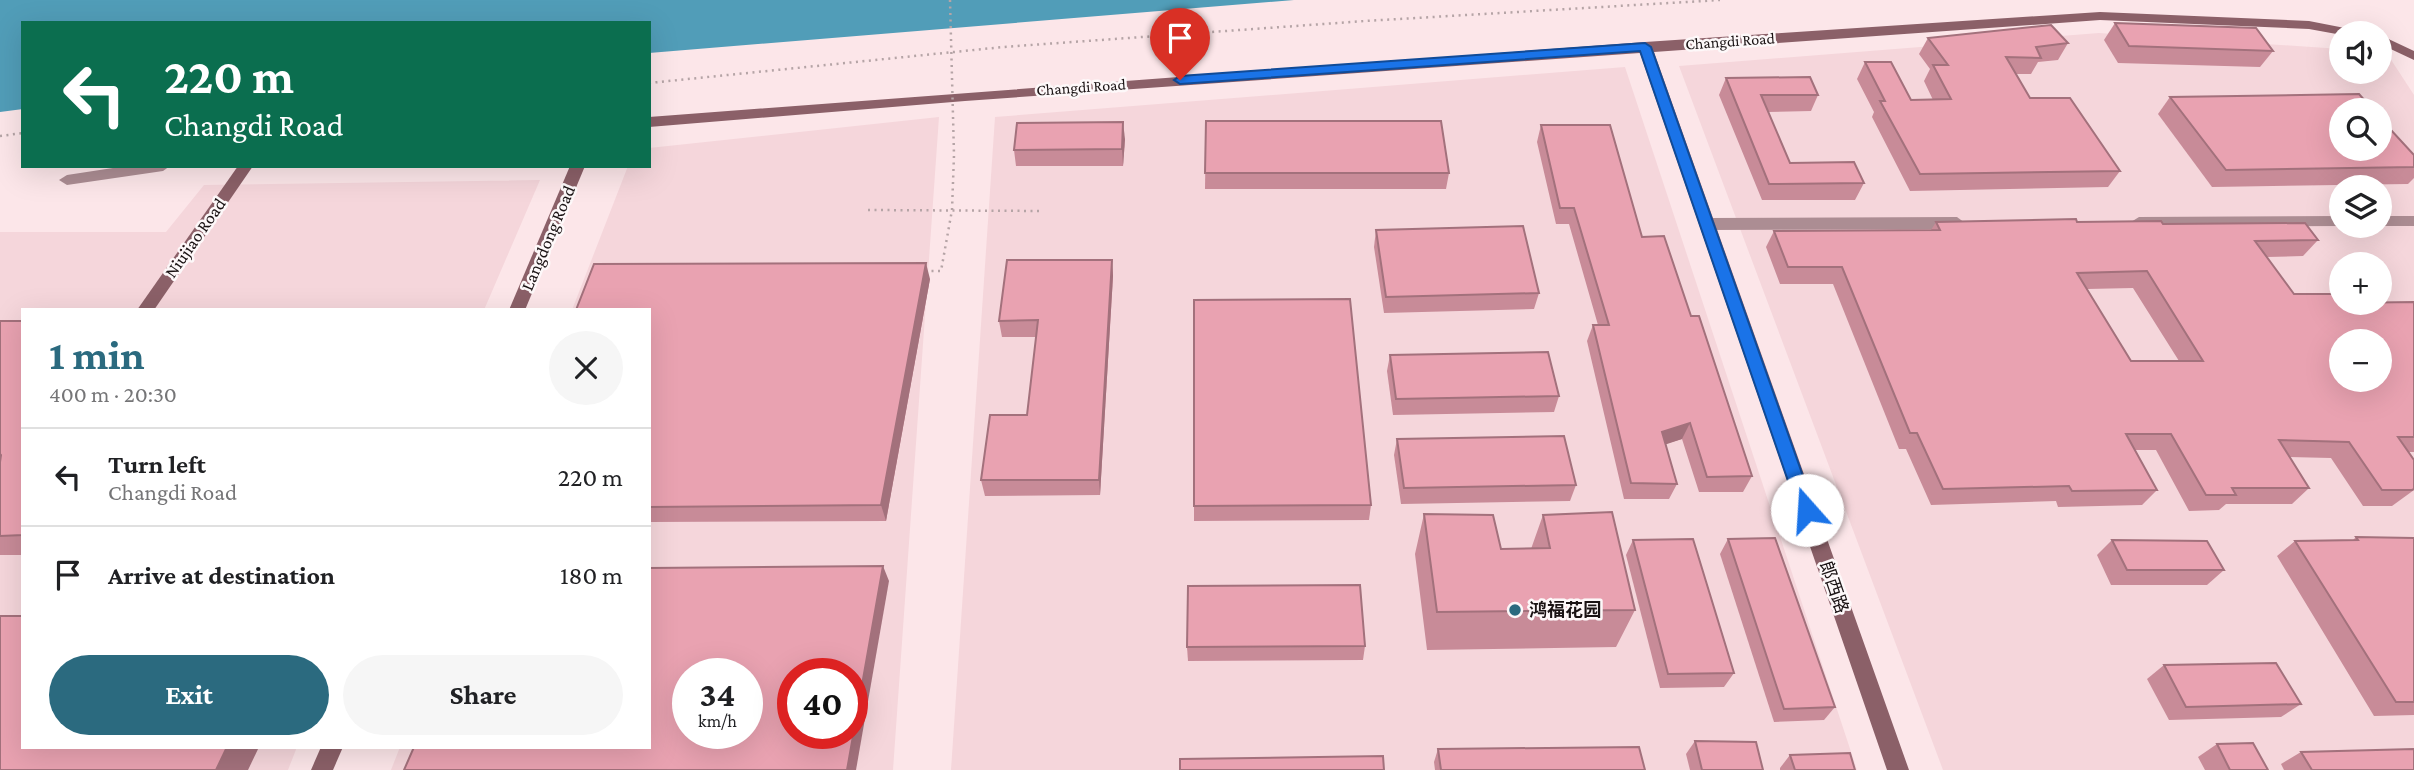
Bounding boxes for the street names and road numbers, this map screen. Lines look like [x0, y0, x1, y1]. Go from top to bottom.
street label: Changdi Road [1685, 29, 1776, 54]
street label: Changdi Road [1036, 75, 1127, 100]
street label: Langdong Road [517, 182, 579, 294]
street label: Niujiao Road [160, 194, 231, 282]
street label: 郎西路 [1816, 558, 1852, 616]

